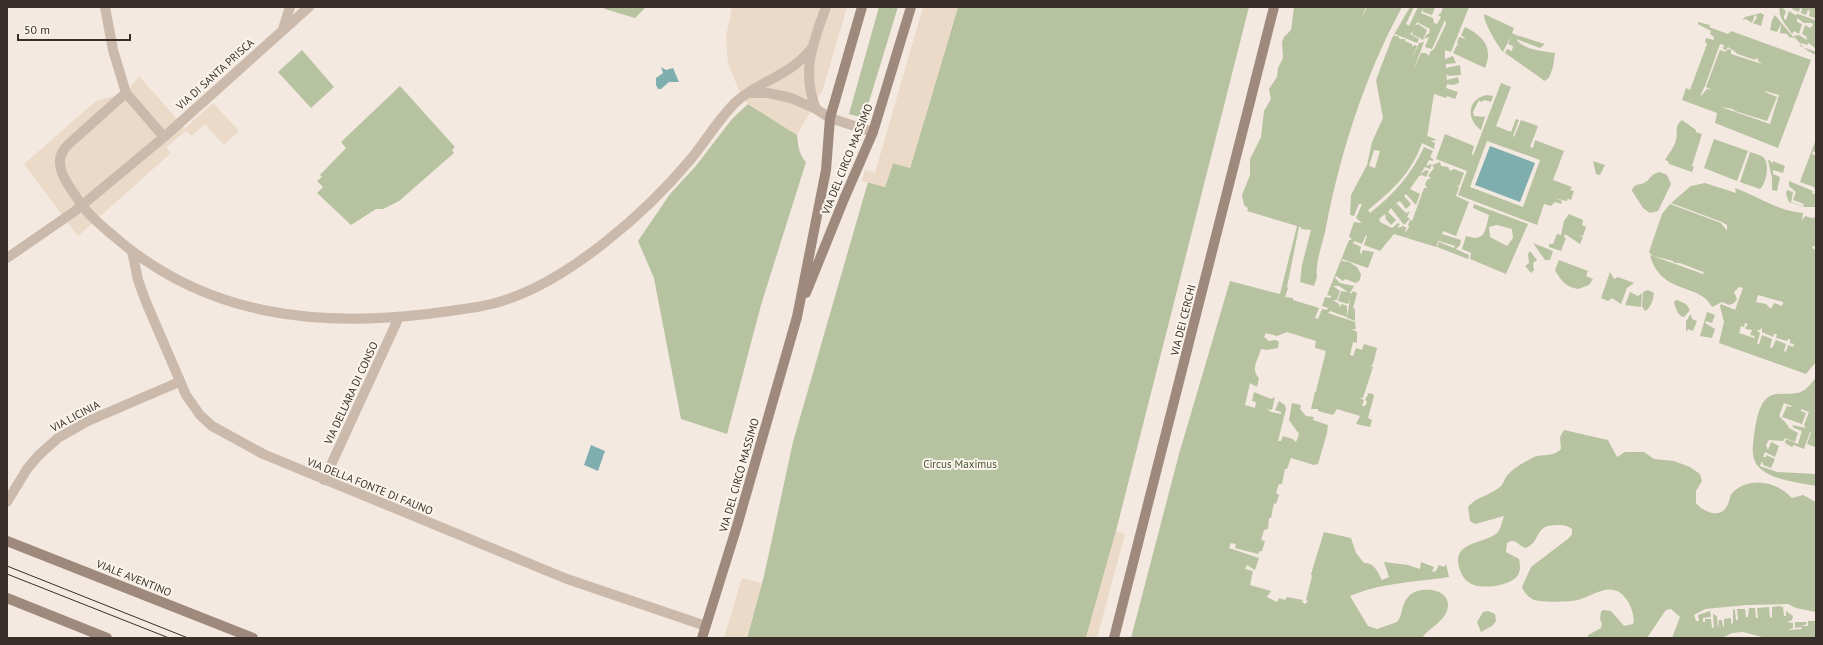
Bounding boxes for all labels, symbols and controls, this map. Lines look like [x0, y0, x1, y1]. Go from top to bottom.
scale bar [18, 16, 130, 42]
text: 50 m [24, 22, 50, 37]
street label: VIA DI SANTA PRISCA [172, 35, 257, 113]
street label: VIA DEL CIRCO MASSIMO [818, 102, 876, 217]
street label: VIA DEI CERCHI [1167, 283, 1199, 358]
street label: VIA DELL'ARA DI CONSO [321, 339, 381, 448]
street label: VIA LICINIA [47, 397, 103, 435]
street label: VIA DEL CIRCO MASSIMO [716, 416, 762, 535]
street label: VIA DELLA FONTE DI FAUNO [304, 454, 435, 518]
park label: Circus Maximus [923, 457, 997, 471]
street label: VIALE AVENTINO [93, 556, 174, 599]

